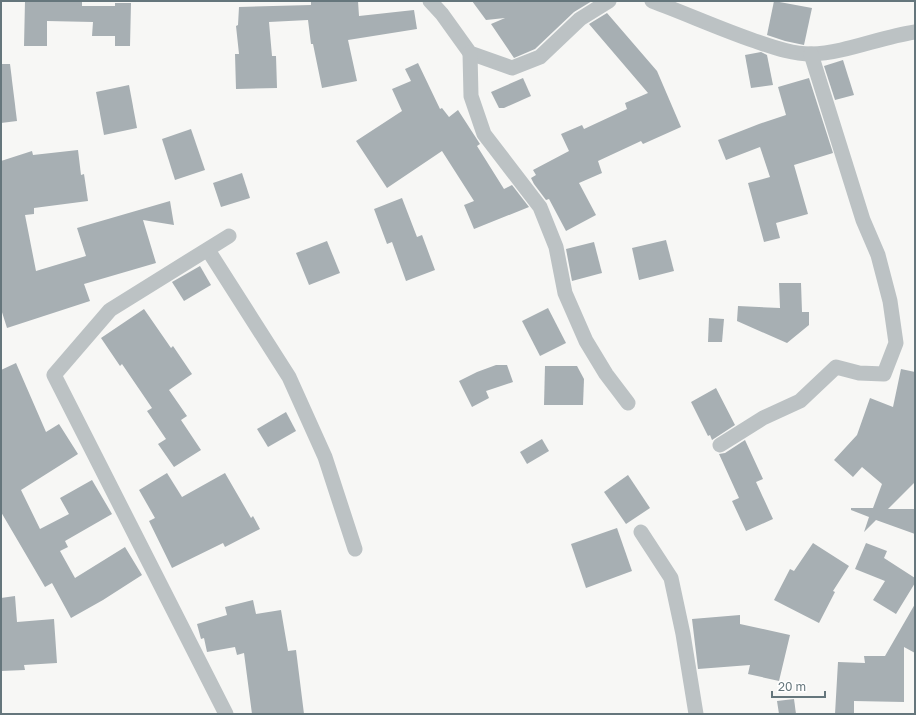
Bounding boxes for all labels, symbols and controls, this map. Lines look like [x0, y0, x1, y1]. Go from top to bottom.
scale bar [772, 673, 825, 699]
text: 20 m [778, 679, 806, 694]

